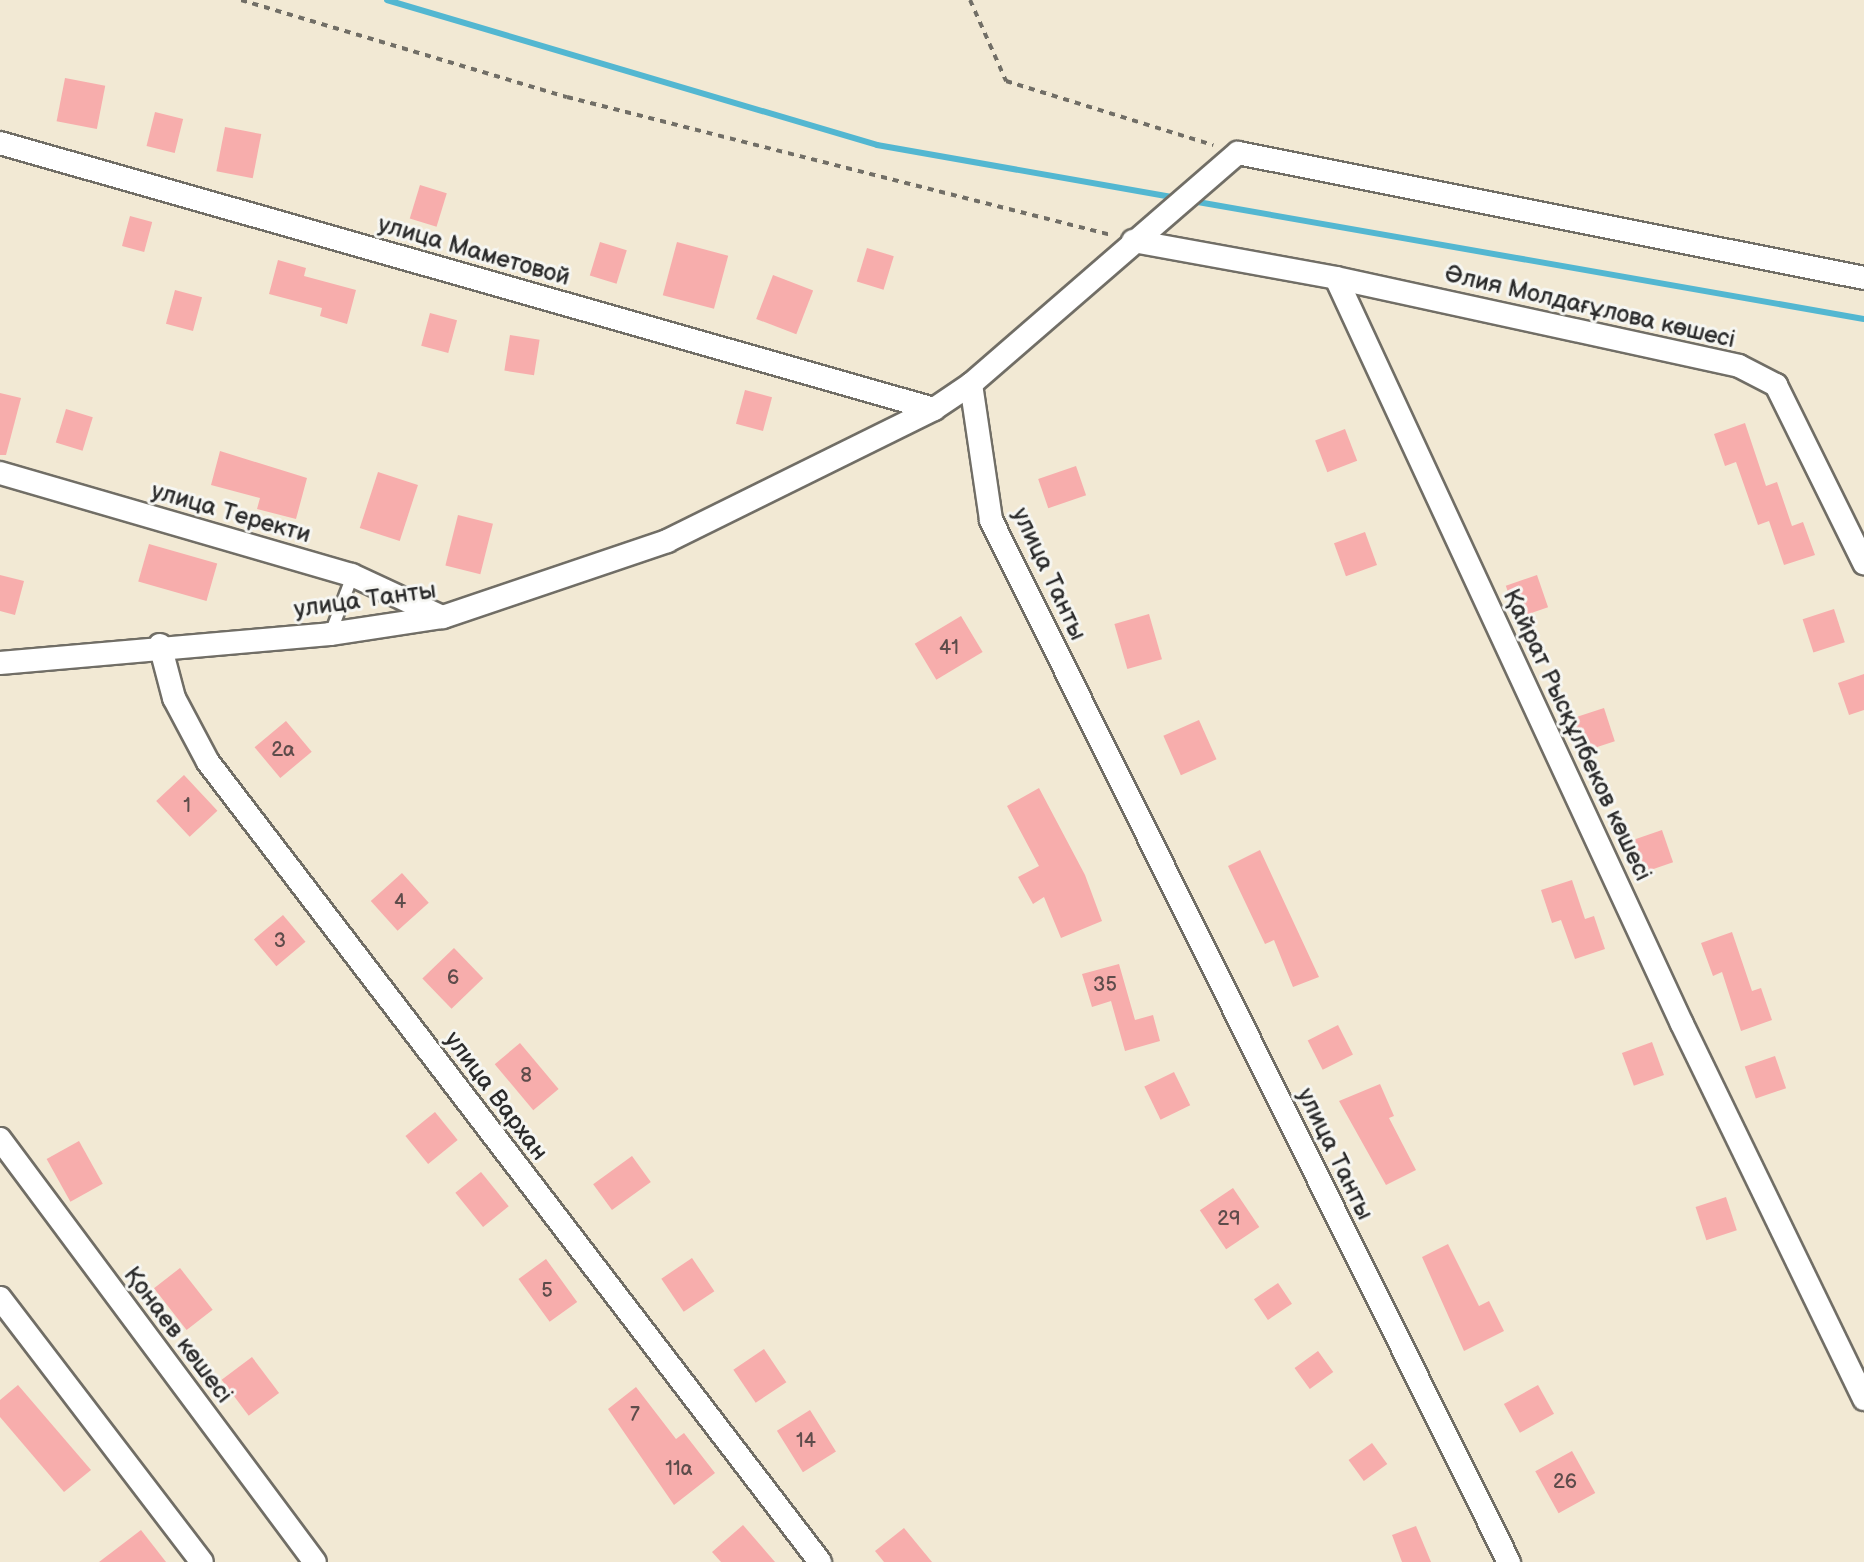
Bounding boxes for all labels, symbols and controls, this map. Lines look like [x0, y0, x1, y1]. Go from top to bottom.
street label: улица Маметовой [375, 210, 573, 292]
street label: Әлия Молдағұлова көшесі [1442, 260, 1738, 354]
street label: улица Теректи [148, 476, 314, 550]
street label: улица Танты [1006, 503, 1092, 645]
street label: улица Танты [292, 576, 438, 624]
street label: Қайрат Рысқұлбеков көшесі [1497, 585, 1657, 885]
house number: 41 [939, 636, 959, 660]
house number: 2а [271, 738, 295, 762]
house number: 1 [183, 794, 191, 818]
house number: 4 [394, 890, 406, 914]
house number: 3 [274, 929, 286, 953]
house number: 6 [447, 966, 459, 990]
house number: 35 [1093, 973, 1117, 997]
street label: улица Вархан [438, 1026, 554, 1166]
house number: 8 [520, 1064, 532, 1088]
street label: улица Танты [1291, 1083, 1379, 1225]
house number: 29 [1217, 1207, 1241, 1231]
street label: Қонаев көшесі [117, 1261, 239, 1409]
house number: 5 [541, 1279, 553, 1303]
house number: 7 [630, 1403, 640, 1427]
house number: 14 [796, 1429, 816, 1453]
house number: 11а [665, 1457, 693, 1481]
house number: 26 [1553, 1470, 1577, 1494]

